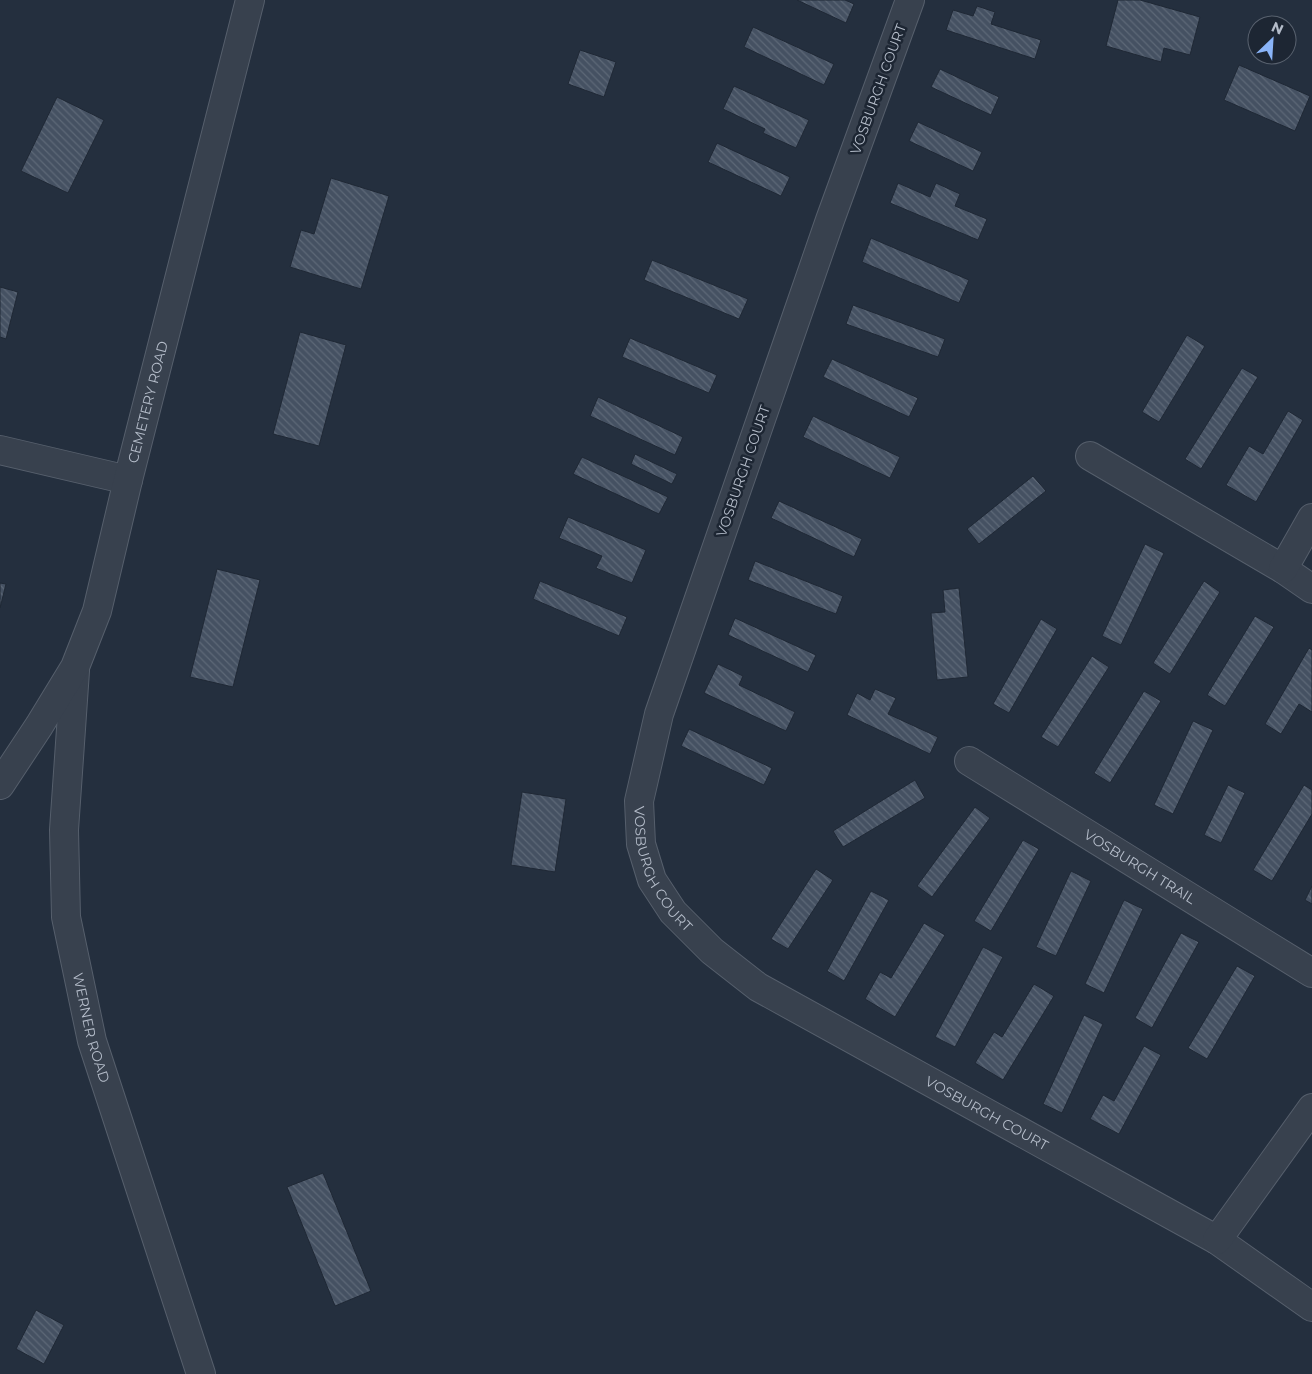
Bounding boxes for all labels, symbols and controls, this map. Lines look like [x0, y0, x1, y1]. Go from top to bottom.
north arrow [1247, 15, 1297, 65]
text: N [1269, 18, 1286, 39]
street label: VOSBURGH COURT [846, 21, 910, 157]
street label: CEMETERY ROAD [124, 339, 172, 465]
street label: VOSBURGH COURT [712, 403, 774, 539]
street label: VOSBURGH COURT [630, 806, 696, 935]
street label: VOSBURGH TRAIL [1081, 825, 1200, 908]
street label: WERNER ROAD [69, 971, 114, 1085]
street label: VOSBURGH COURT [922, 1072, 1052, 1154]

